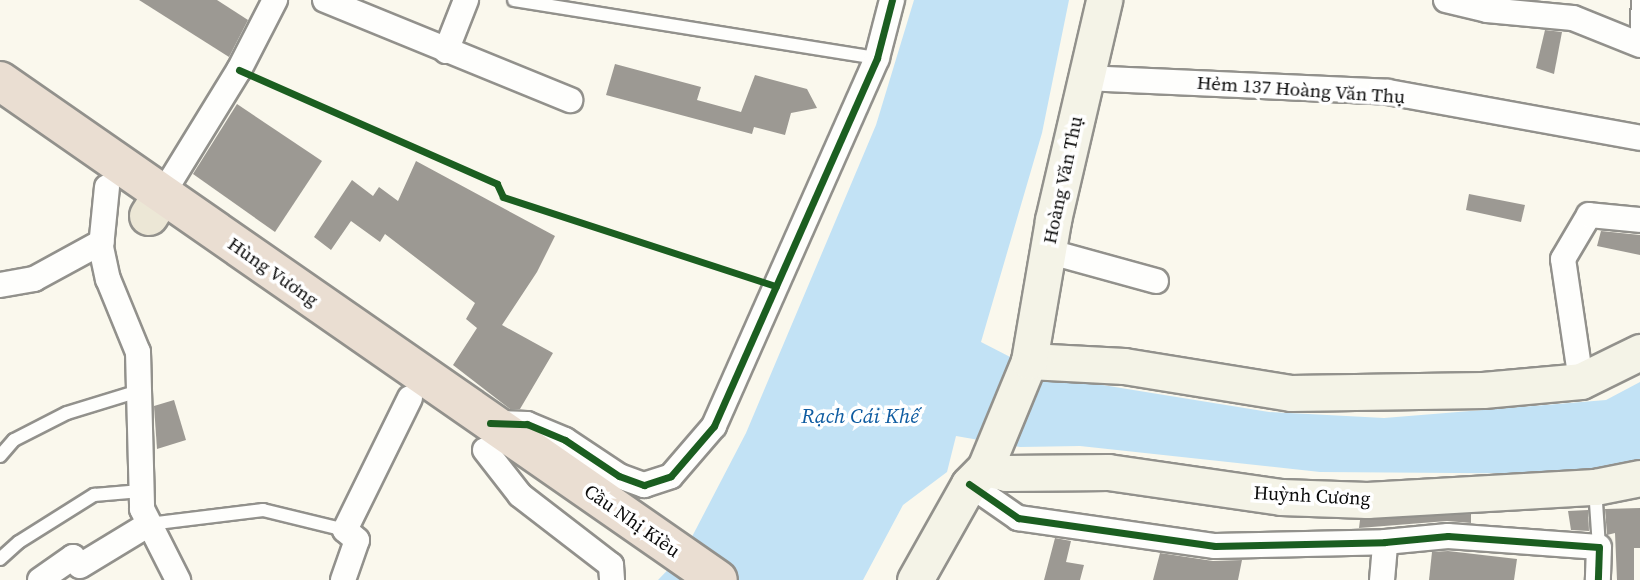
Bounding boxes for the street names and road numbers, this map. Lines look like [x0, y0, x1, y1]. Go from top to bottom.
street label: Hẻm 137 Hoàng Văn Thụ [1196, 71, 1406, 109]
street label: Hoàng Văn Thụ [1038, 114, 1088, 246]
street label: Hùng Vương [223, 232, 323, 312]
street label: Cầu Nhị Kiều [580, 480, 684, 562]
street label: Huỳnh Cương [1253, 482, 1371, 510]

